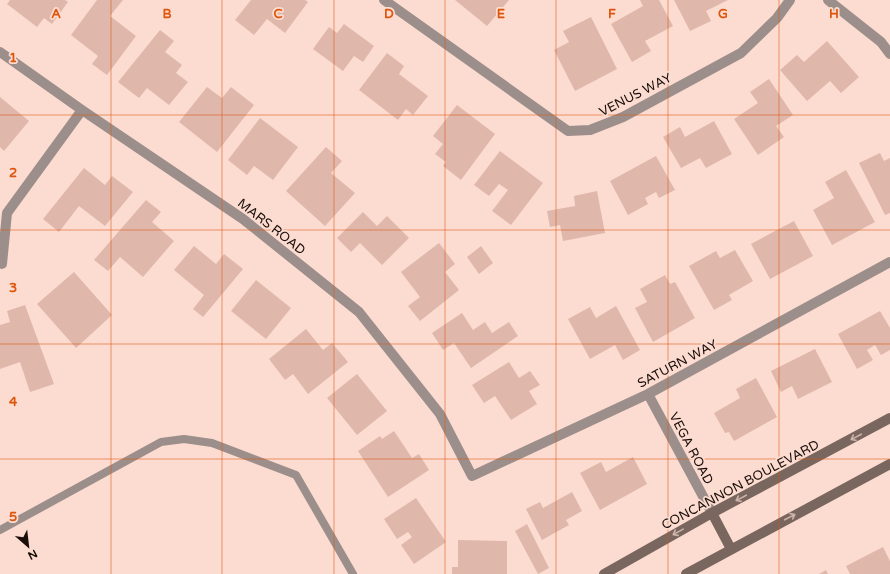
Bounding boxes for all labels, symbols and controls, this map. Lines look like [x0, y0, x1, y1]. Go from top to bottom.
text: A [51, 6, 61, 22]
text: B [162, 6, 172, 22]
text: C [273, 6, 283, 22]
text: D [384, 6, 394, 22]
text: E [497, 6, 505, 22]
text: F [608, 6, 616, 22]
text: G [718, 6, 728, 22]
text: H [829, 6, 839, 22]
text: 1 [9, 50, 17, 66]
street label: VENUS WAY [596, 70, 674, 120]
text: 2 [9, 165, 17, 181]
street label: MARS ROAD [234, 195, 309, 258]
text: 3 [9, 280, 17, 296]
street label: SATURN WAY [635, 336, 720, 392]
text: 4 [9, 394, 18, 410]
street label: VEGA ROAD [665, 410, 717, 487]
one-way arrow [850, 433, 862, 441]
street label: CONCANNON BOULEVARD [659, 436, 822, 533]
one-way arrow [735, 495, 747, 502]
text: 5 [9, 509, 17, 525]
one-way arrow [784, 513, 796, 521]
north arrow [8, 526, 48, 566]
one-way arrow [672, 529, 684, 537]
text: N [26, 547, 39, 562]

